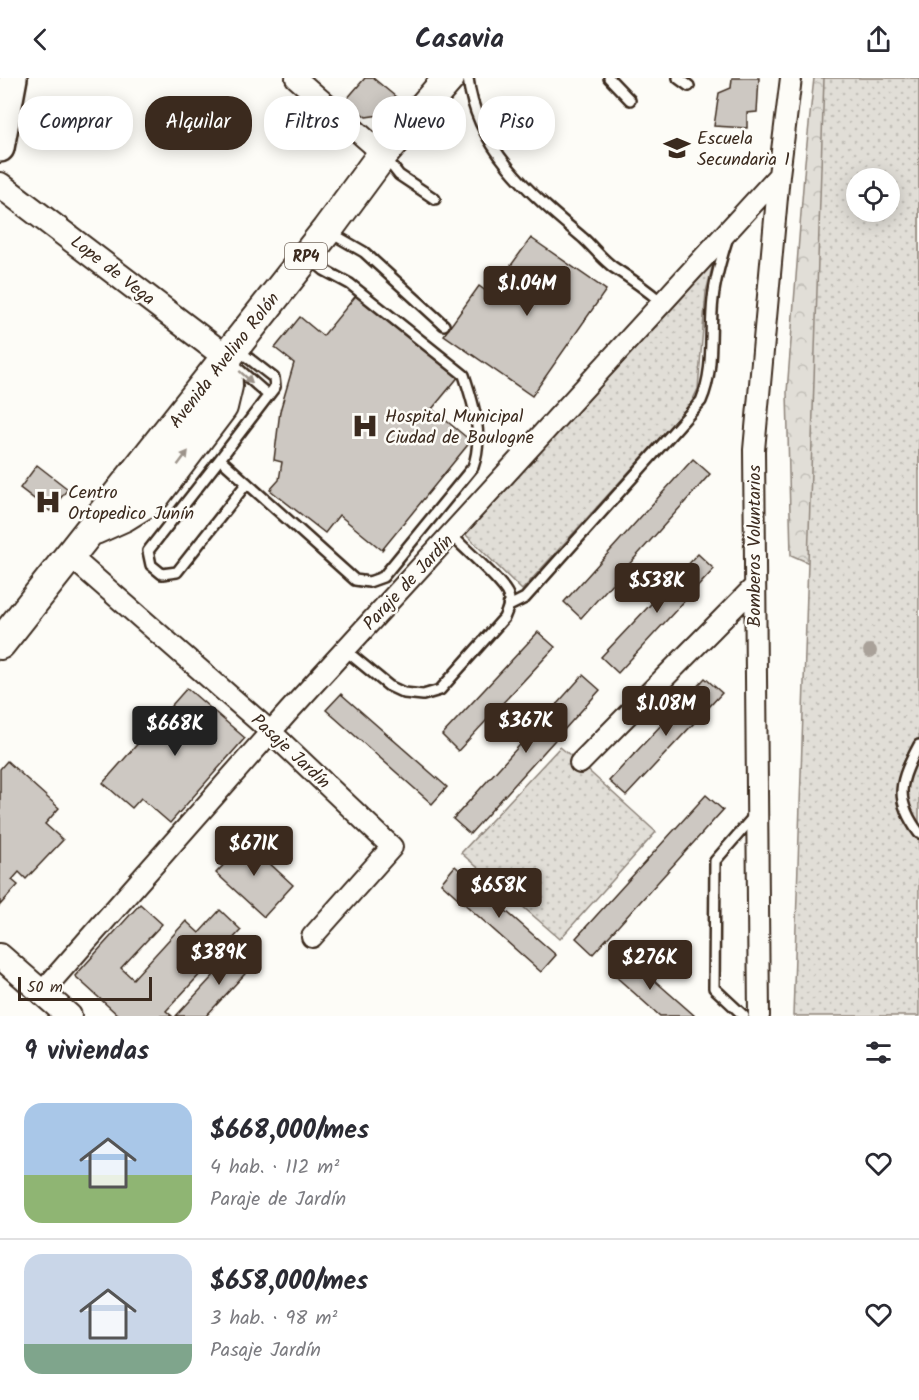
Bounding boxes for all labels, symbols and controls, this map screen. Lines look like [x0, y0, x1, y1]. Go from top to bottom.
text: Casavia [415, 18, 504, 61]
icon: back [24, 23, 57, 56]
icon: share [862, 23, 895, 56]
chip: Comprar [18, 96, 133, 150]
chip: Alquilar [145, 96, 252, 150]
chip: Filtros [264, 96, 360, 150]
chip: Nuevo [372, 96, 466, 150]
chip: Piso [478, 96, 555, 150]
place label: Escuela Secundaria 1 [697, 125, 790, 175]
school or university icon: Escuela Secundaria 1 [662, 133, 692, 163]
map controls [846, 168, 900, 222]
button: locate [846, 168, 900, 222]
street label: Lope de Vega [63, 229, 161, 314]
road number: RP4 [285, 243, 327, 269]
pin: $1.04M [478, 266, 576, 317]
text: $1.04M [498, 269, 556, 301]
street label: Avenida Avelino Rolón [163, 286, 288, 435]
one-way arrow [238, 370, 253, 383]
place label: Hospital Municipal Ciudad de Boulogne [385, 403, 534, 453]
hospital icon: Hospital Municipal Ciudad de Boulogne [350, 411, 380, 441]
one-way arrow [177, 450, 189, 465]
street label: Bomberos Voluntarios [741, 464, 770, 627]
place label: Centro Ortopedico Junín [68, 479, 194, 529]
hospital icon: Centro Ortopedico Junín [33, 487, 63, 517]
street label: Paraje de Jardín [357, 528, 461, 638]
pin: $538K [615, 563, 699, 614]
text: $538K [629, 566, 685, 598]
pin: $1.08M [617, 686, 715, 737]
text: $1.08M [636, 689, 696, 721]
pin: $367K [484, 703, 568, 754]
pin: $668K [133, 706, 217, 757]
text: $367K [498, 706, 554, 738]
street label: Pasaje Jardín [244, 707, 336, 797]
text: $668K [146, 709, 204, 741]
pin: $671K [212, 826, 296, 877]
text: $671K [229, 829, 279, 861]
pin: $658K [457, 868, 541, 919]
text: $658K [471, 871, 527, 903]
pin: $389K [177, 935, 261, 986]
text: $389K [191, 938, 247, 970]
pin: $276K [608, 940, 692, 991]
text: $276K [622, 943, 678, 975]
scale bar [18, 974, 152, 1002]
text: 50 m [27, 975, 63, 1000]
text: 9 viviendas [24, 1031, 149, 1073]
icon: filters [862, 1036, 895, 1069]
text: $668,000/mes [210, 1110, 369, 1152]
icon: home [72, 1127, 144, 1199]
icon: heart [862, 1147, 895, 1180]
text: 4 hab. · 112 m² [210, 1152, 339, 1184]
text: Paraje de Jardín [210, 1184, 346, 1216]
text: $658,000/mes [210, 1261, 368, 1303]
icon: home [72, 1278, 144, 1350]
icon: heart [862, 1298, 895, 1331]
text: 3 hab. · 98 m² [210, 1303, 337, 1335]
text: Pasaje Jardín [210, 1335, 321, 1367]

